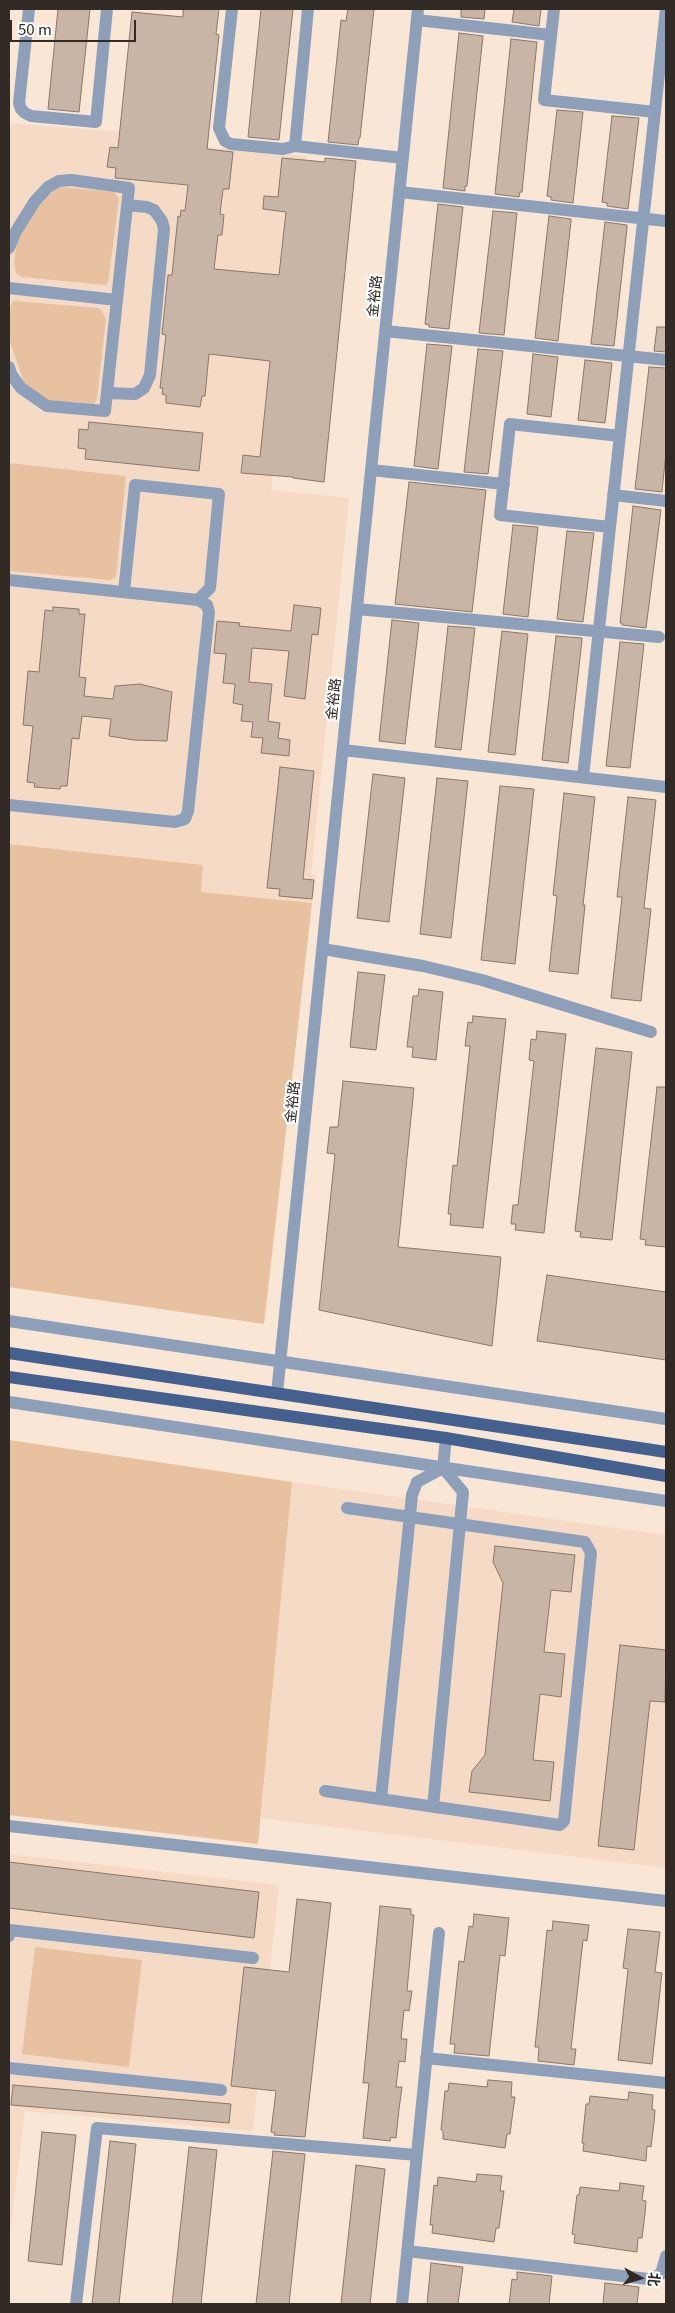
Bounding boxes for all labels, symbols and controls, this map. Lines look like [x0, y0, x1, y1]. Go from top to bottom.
scale bar [12, 10, 139, 42]
text: 50 m [18, 18, 52, 39]
street label: 金裕路 [363, 274, 385, 318]
street label: 金裕路 [322, 677, 344, 721]
street label: 金裕路 [281, 1080, 303, 1124]
north arrow [615, 2253, 665, 2303]
text: 北 [644, 2272, 666, 2288]

